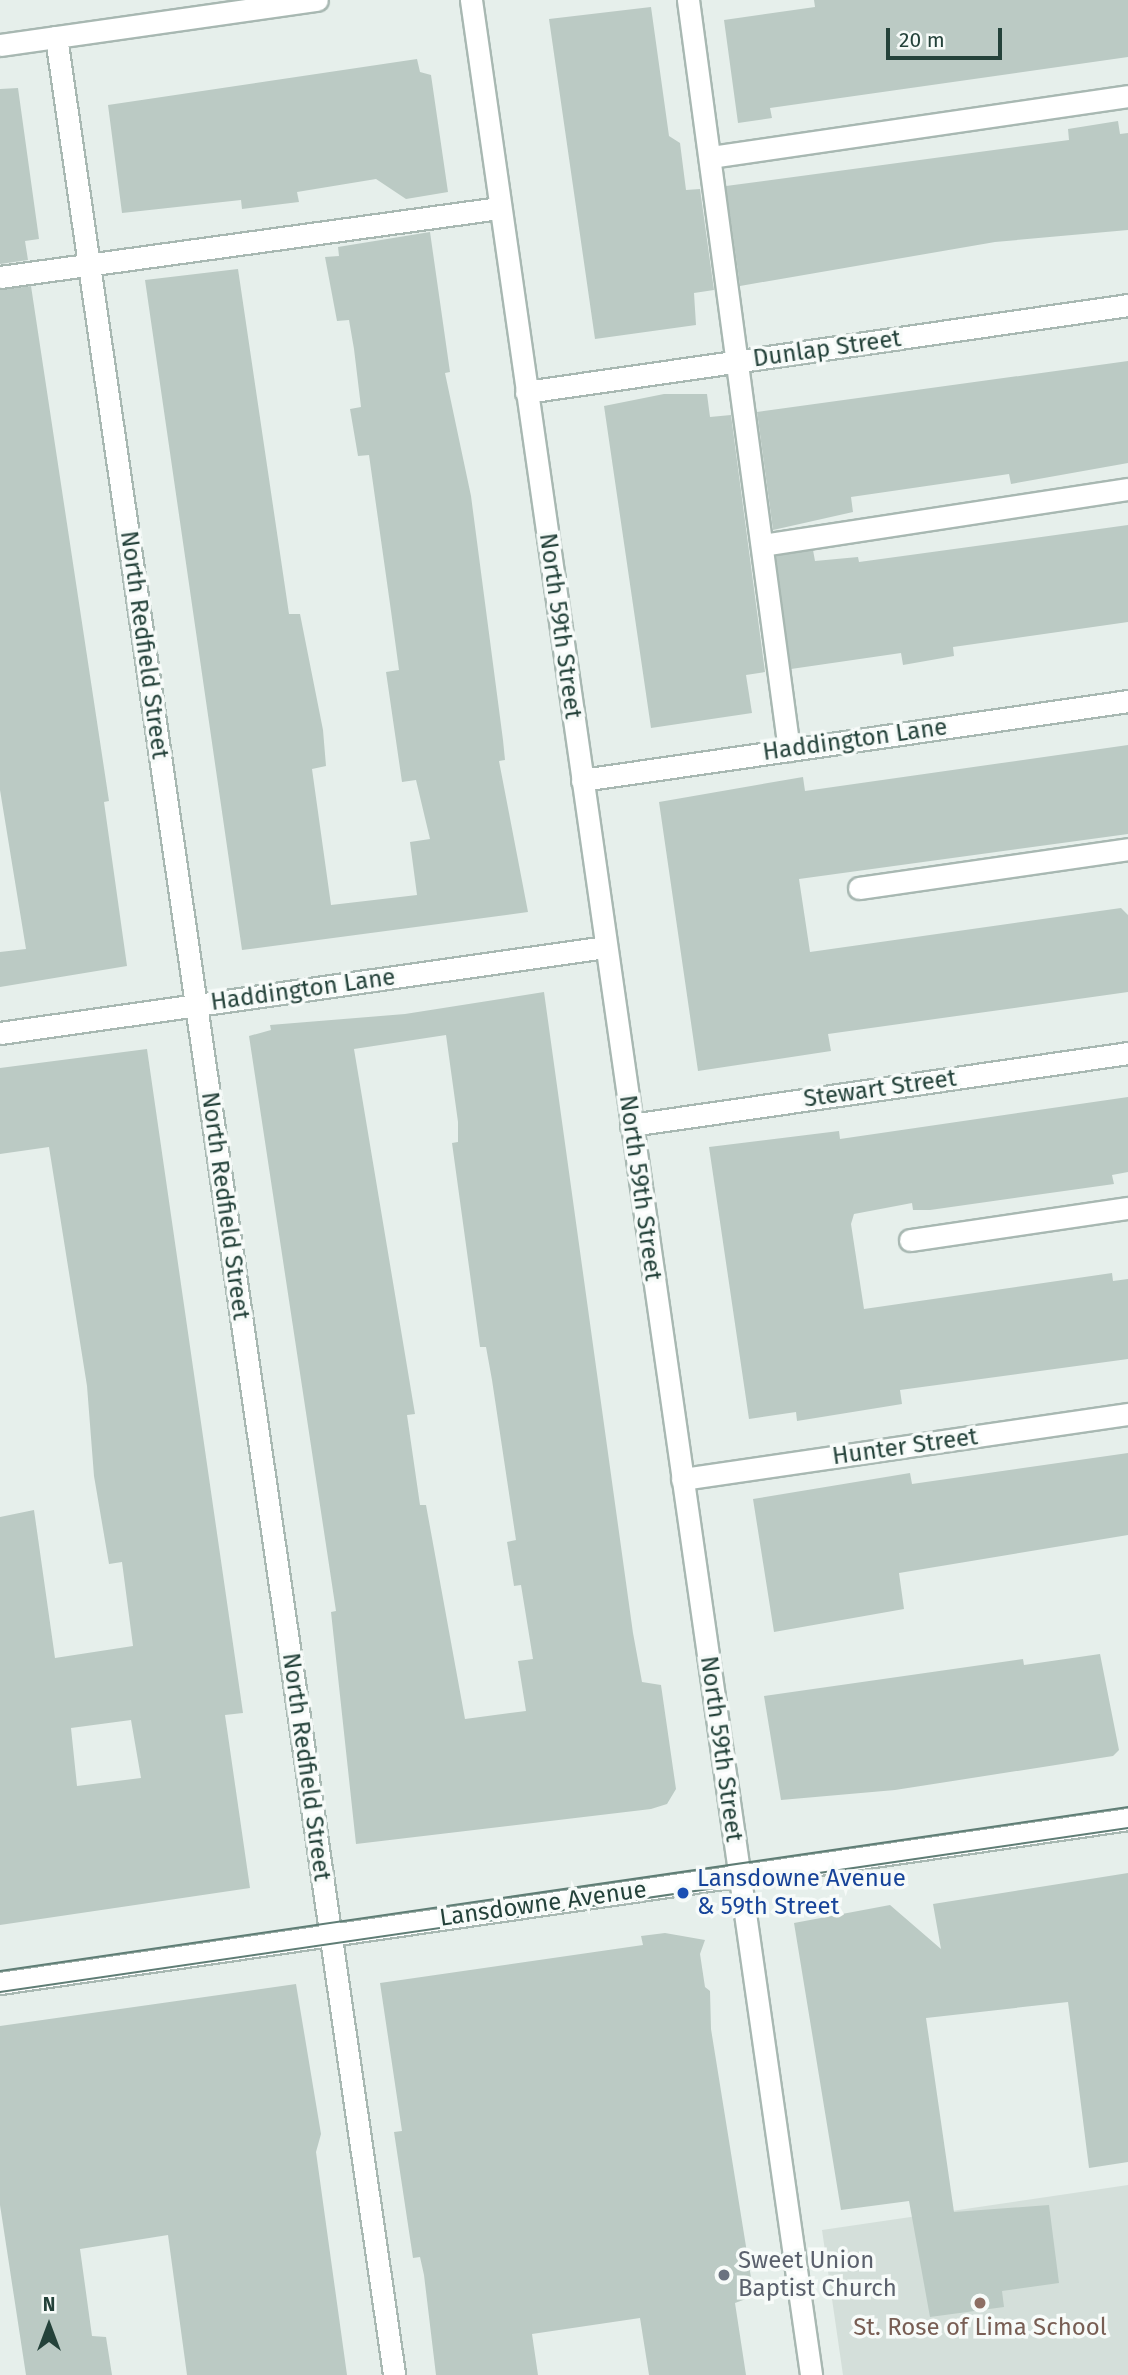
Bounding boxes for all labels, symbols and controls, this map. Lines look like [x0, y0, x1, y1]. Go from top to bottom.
scale bar [890, 14, 1006, 58]
text: 20 m [899, 27, 945, 53]
street label: Dunlap Street [751, 324, 903, 374]
street label: North Redfield Street [114, 529, 174, 761]
street label: North 59th Street [533, 531, 587, 721]
street label: Haddington Lane [761, 713, 949, 767]
street label: Haddington Lane [209, 963, 397, 1017]
street label: Stewart Street [802, 1064, 958, 1114]
street label: North Redfield Street [195, 1090, 255, 1322]
street label: North 59th Street [613, 1093, 667, 1283]
street label: Hunter Street [830, 1423, 980, 1471]
street label: North Redfield Street [276, 1651, 336, 1883]
street label: North 59th Street [694, 1654, 748, 1844]
place label: Lansdowne Avenue & 59th Street [697, 1865, 906, 1921]
street label: Lansdowne Avenue [438, 1875, 648, 1933]
marker: Lansdowne Avenue & 59th Street [675, 1885, 691, 1901]
place label: Sweet Union Baptist Church [738, 2247, 897, 2303]
marker: Sweet Union Baptist Church [716, 2267, 732, 2283]
north arrow [14, 2291, 84, 2361]
text: N [43, 2293, 55, 2316]
marker: St. Rose of Lima School [972, 2295, 988, 2311]
place label: St. Rose of Lima School [853, 2314, 1107, 2342]

